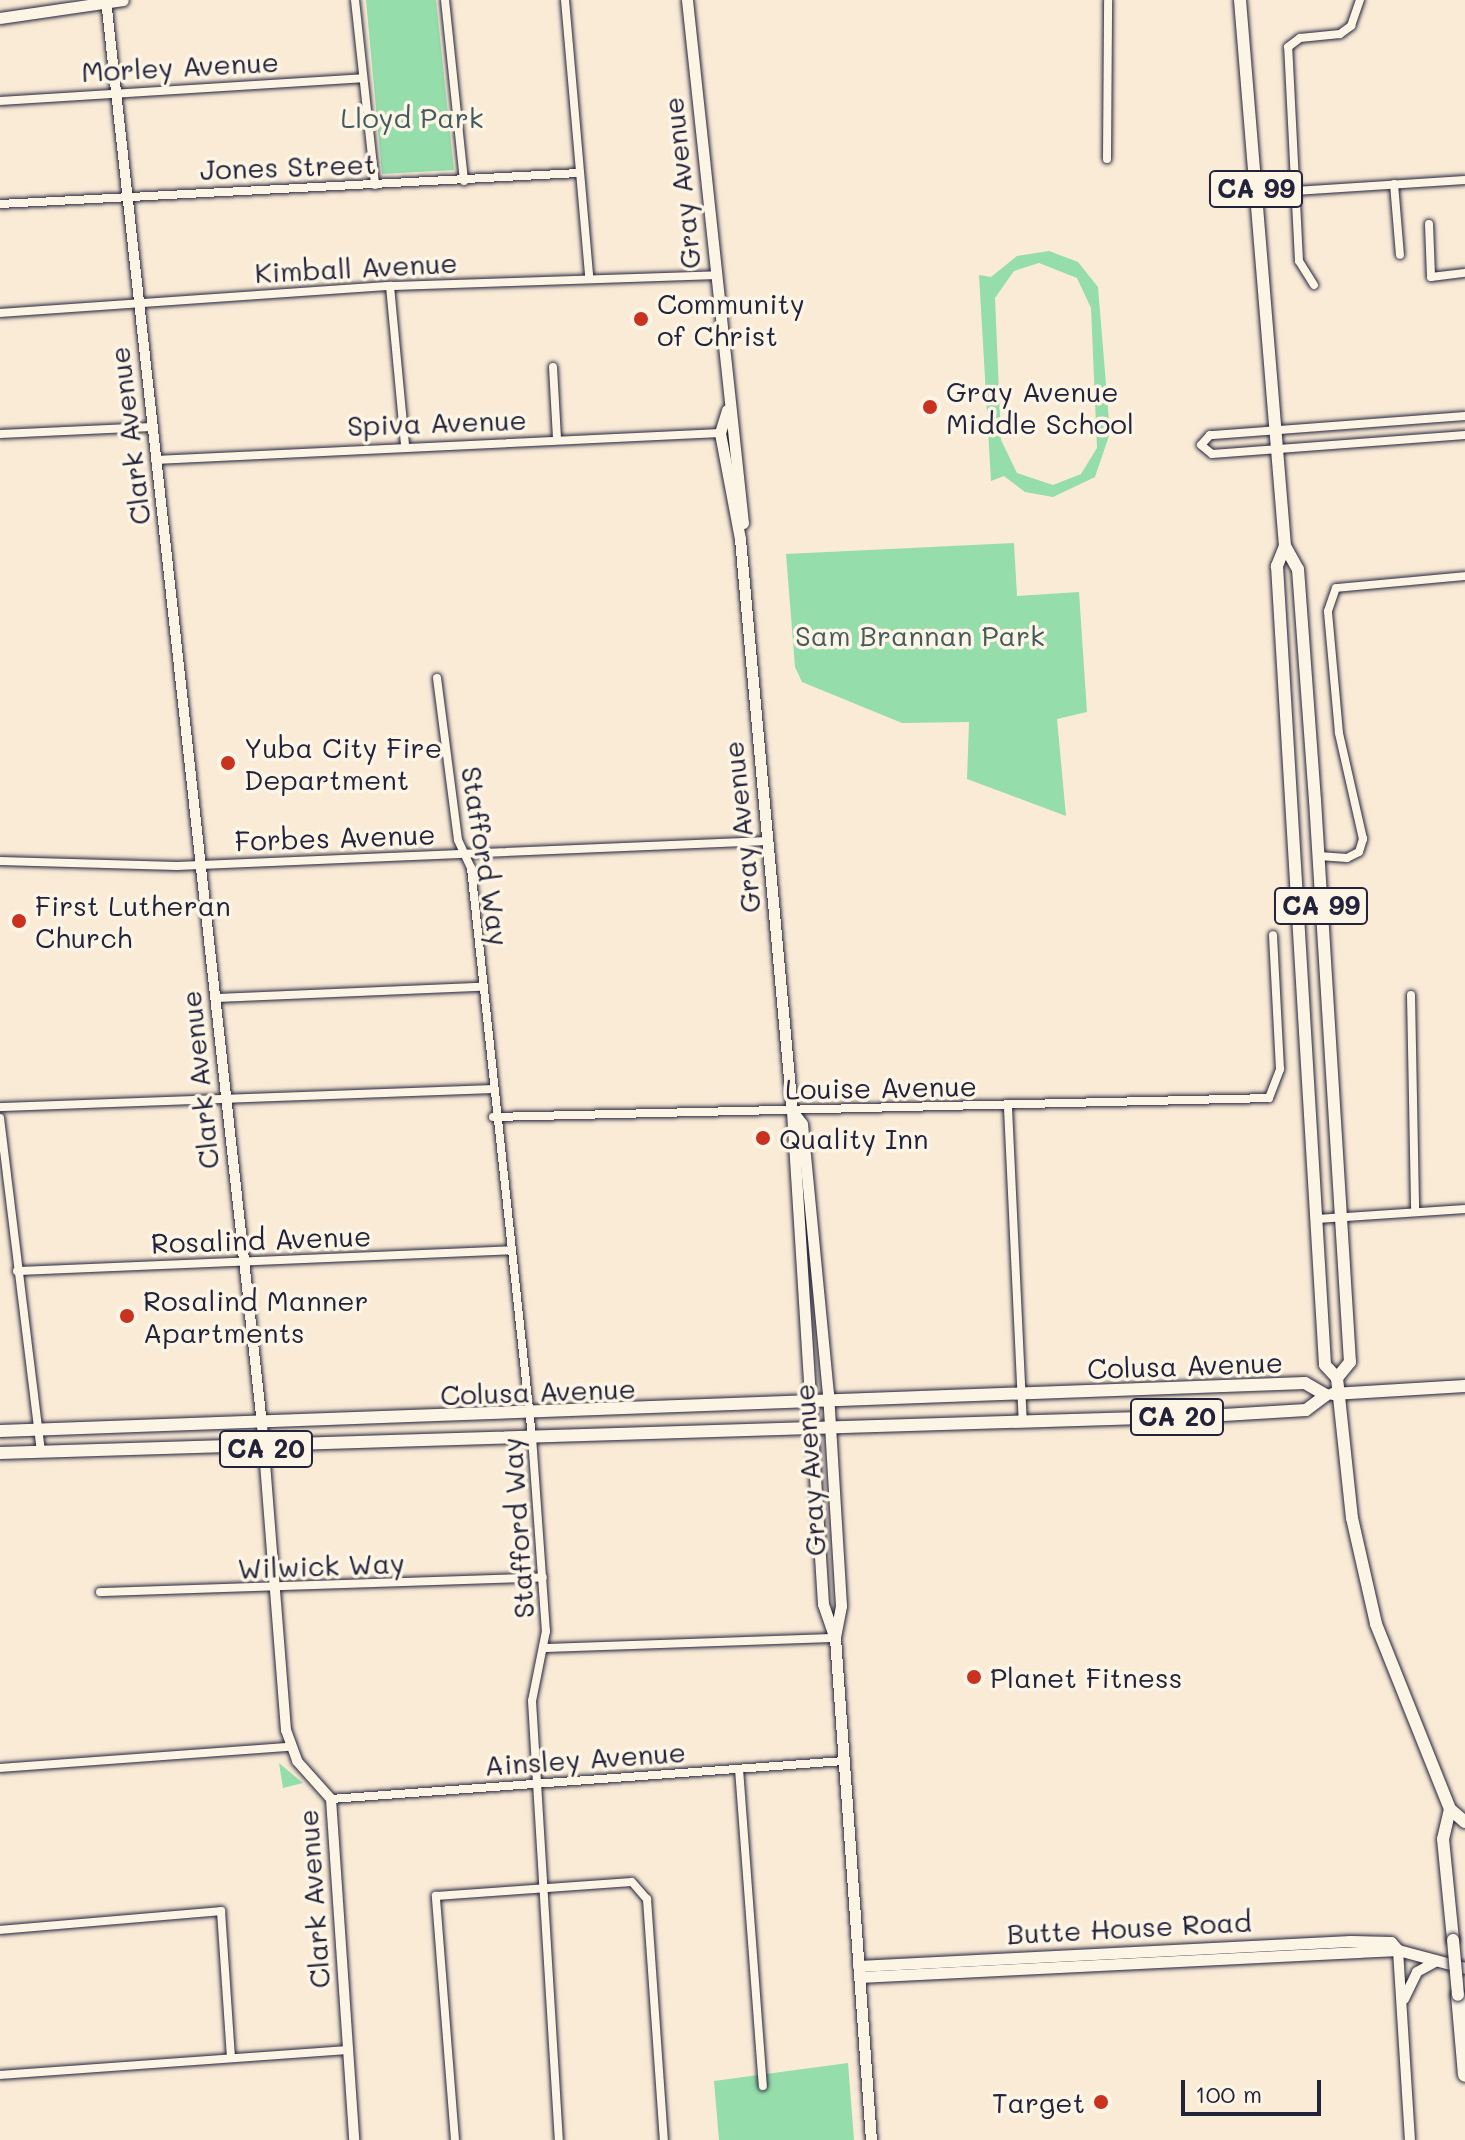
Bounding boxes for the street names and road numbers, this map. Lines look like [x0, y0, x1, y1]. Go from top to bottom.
street label: Morley Avenue [80, 44, 280, 88]
street label: Gray Avenue [655, 95, 707, 271]
street label: Jones Street [199, 146, 377, 186]
road number: CA 99 [1208, 167, 1304, 211]
street label: Kimball Avenue [254, 245, 458, 289]
street label: Clark Avenue [101, 345, 157, 527]
street label: Spiva Avenue [347, 402, 527, 442]
street label: Gray Avenue [715, 739, 767, 915]
street label: Stafford Way [455, 764, 517, 948]
street label: Forbes Avenue [234, 817, 436, 857]
road number: CA 99 [1273, 884, 1369, 928]
street label: Clark Avenue [173, 989, 225, 1171]
street label: Louise Avenue [785, 1069, 977, 1105]
street label: Rosalind Avenue [150, 1218, 372, 1260]
street label: Colusa Avenue [1087, 1345, 1283, 1385]
street label: Colusa Avenue [440, 1371, 636, 1411]
street label: Gray Avenue [786, 1383, 832, 1557]
road number: CA 20 [1129, 1395, 1225, 1439]
road number: CA 20 [218, 1427, 314, 1471]
street label: Stafford Way [494, 1436, 540, 1620]
street label: Wilwick Way [237, 1545, 405, 1585]
street label: Ainsley Avenue [483, 1734, 687, 1782]
street label: Clark Avenue [290, 1808, 336, 1990]
street label: Butte House Road [1006, 1904, 1252, 1950]

